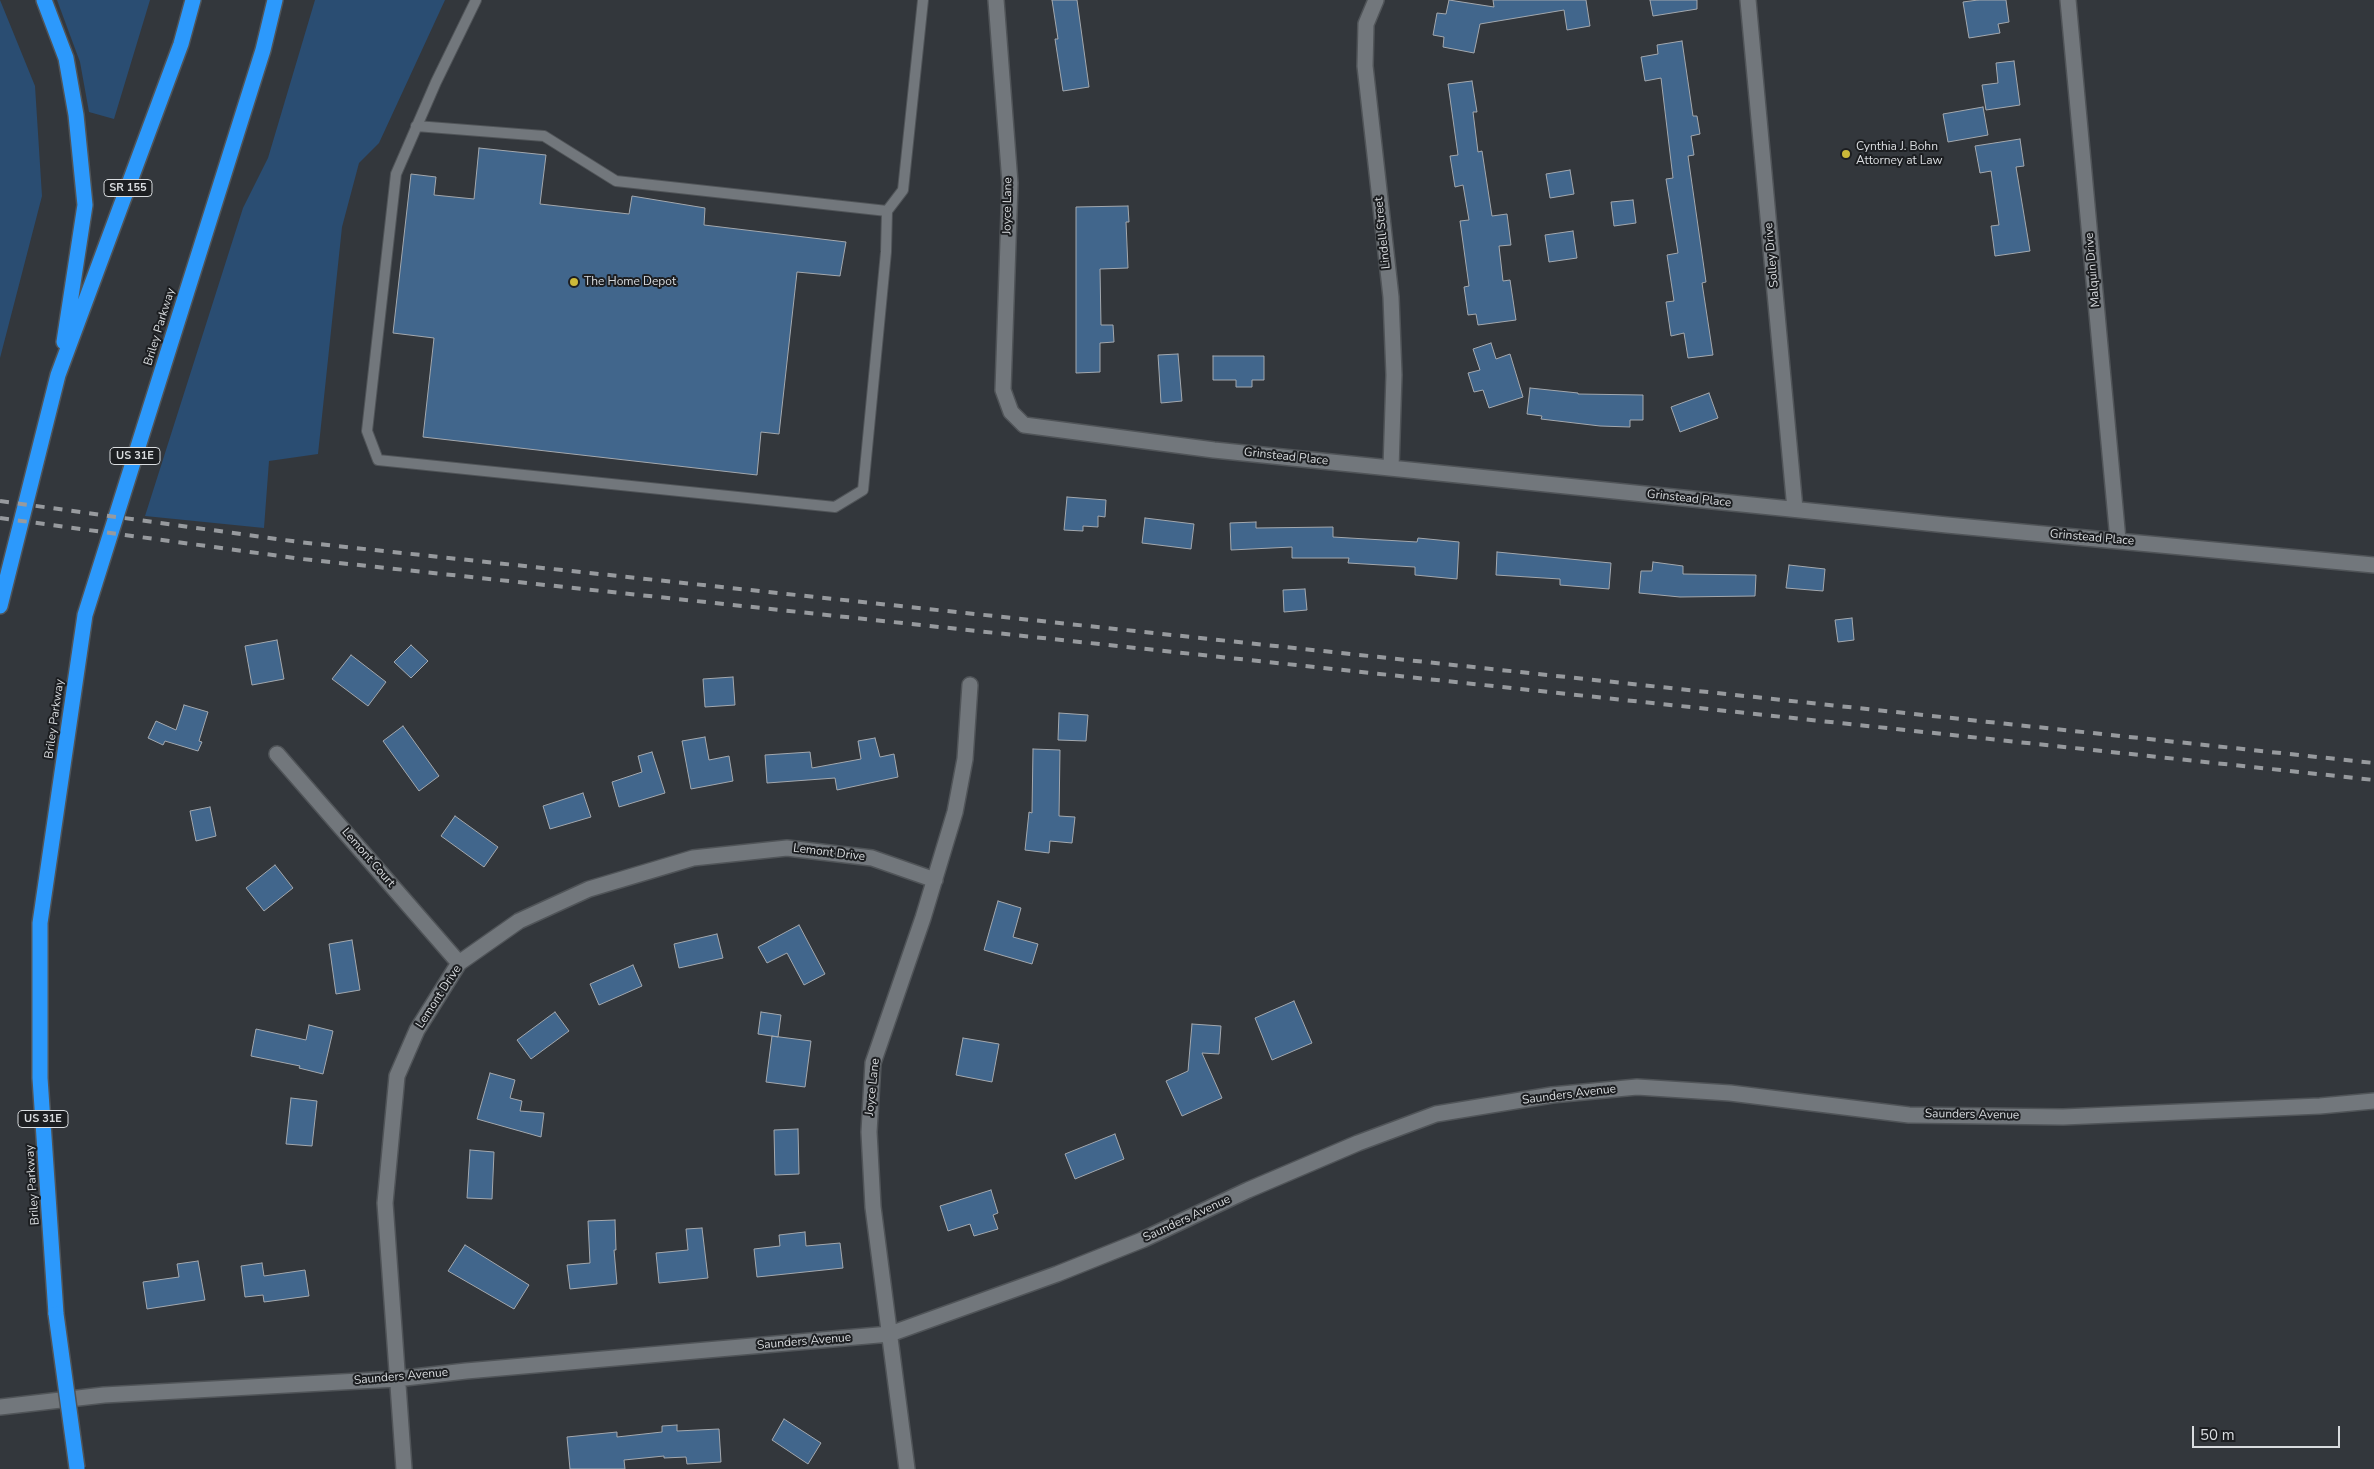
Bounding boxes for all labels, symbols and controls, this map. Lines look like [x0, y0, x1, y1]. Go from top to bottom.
place label: Cynthia J. Bohn Attorney at Law [1856, 140, 1943, 168]
marker: Cynthia J. Bohn Attorney at Law [1840, 148, 1852, 160]
street label: Joyce Lane [1000, 177, 1016, 235]
road number: SR 155 [104, 180, 152, 197]
street label: Lindell Street [1372, 196, 1394, 270]
street label: Solley Drive [1762, 222, 1782, 288]
street label: Malquin Drive [2083, 232, 2103, 308]
place label: The Home Depot [584, 275, 676, 289]
marker: The Home Depot [568, 276, 580, 288]
street label: Briley Parkway [141, 286, 179, 368]
street label: Grinstead Place [1243, 445, 1329, 469]
road number: US 31E [110, 448, 160, 464]
street label: Grinstead Place [1646, 487, 1732, 511]
street label: Grinstead Place [2049, 527, 2135, 549]
street label: Briley Parkway [42, 678, 68, 760]
street label: Lemont Court [338, 825, 398, 891]
street label: Lemont Drive [792, 841, 866, 865]
street label: Lemont Drive [413, 963, 465, 1031]
street label: Joyce Lane [863, 1058, 883, 1116]
street label: Saunders Avenue [1521, 1082, 1617, 1108]
street label: Saunders Avenue [1925, 1107, 2019, 1123]
road number: US 31E [18, 1110, 68, 1128]
street label: Briley Parkway [23, 1144, 43, 1226]
street label: Saunders Avenue [1141, 1192, 1233, 1246]
street label: Saunders Avenue [756, 1331, 852, 1353]
street label: Saunders Avenue [353, 1366, 449, 1388]
scale bar [2194, 1416, 2342, 1448]
text: 50 m [2200, 1425, 2235, 1445]

